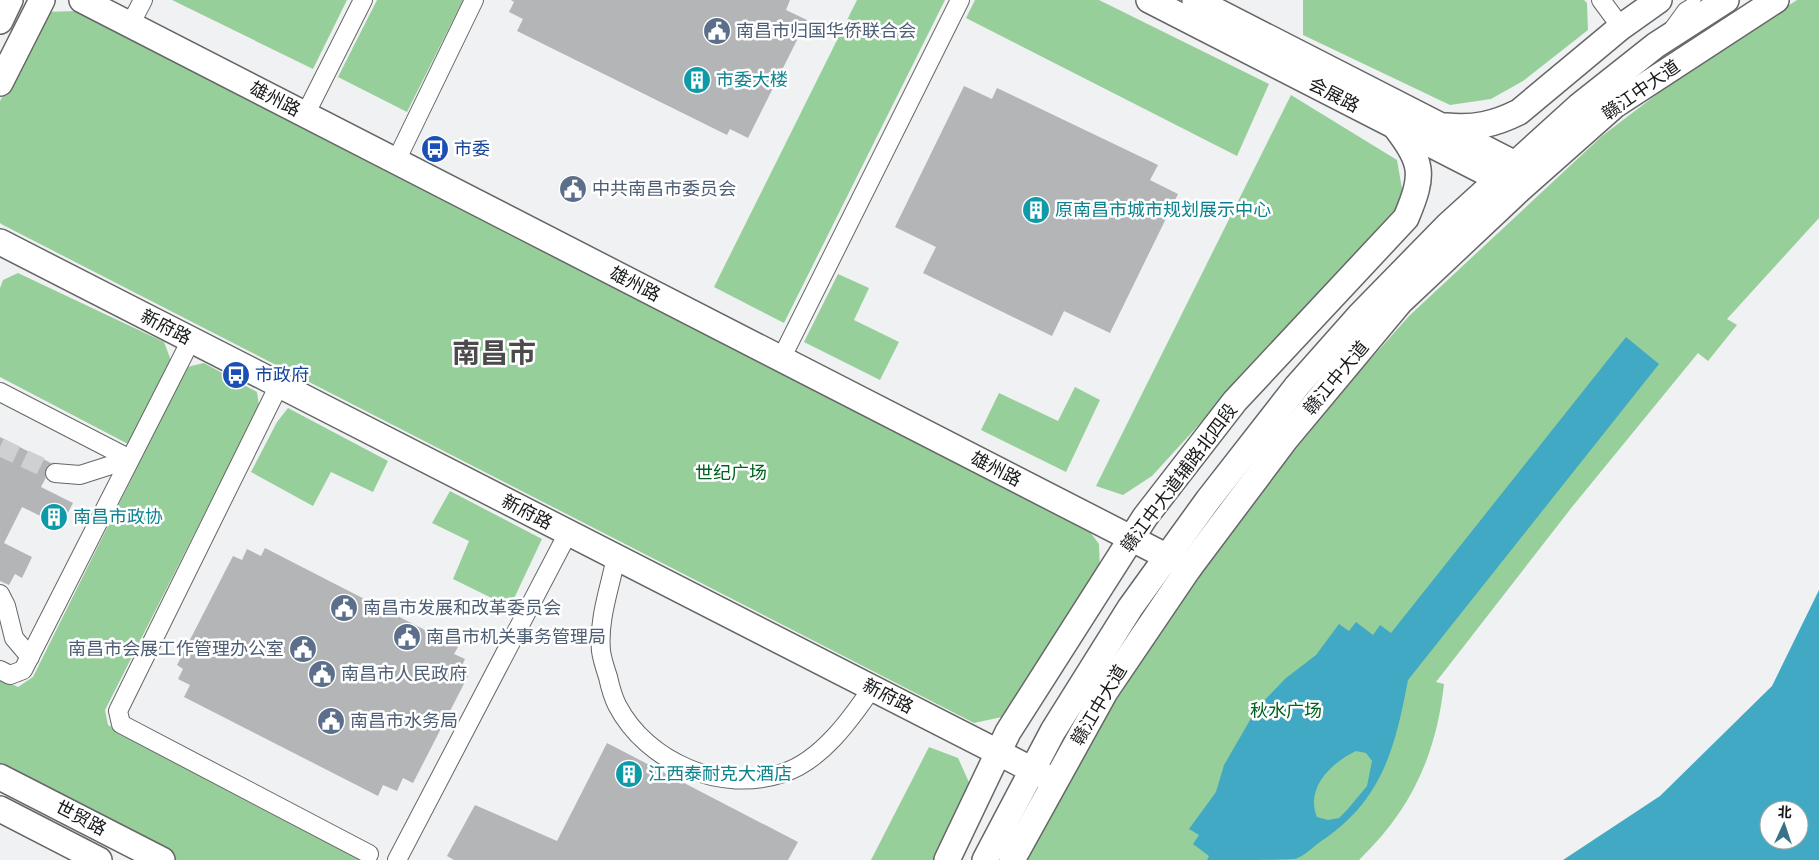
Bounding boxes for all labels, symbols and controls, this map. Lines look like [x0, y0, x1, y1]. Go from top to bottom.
public building icon: 南昌市归国华侨联合会 [702, 16, 732, 46]
place label: 南昌市归国华侨联合会 [736, 19, 916, 43]
street label: 赣江中大道 [1597, 54, 1685, 126]
building icon: 市委大楼 [682, 65, 712, 95]
place label: 市委大楼 [716, 68, 788, 92]
street label: 会展路 [1304, 72, 1364, 118]
street label: 雄州路 [245, 76, 305, 122]
bus stop icon: 市委 [420, 134, 450, 164]
place label: 市委 [454, 137, 490, 161]
public building icon: 中共南昌市委员会 [558, 174, 588, 204]
place label: 中共南昌市委员会 [592, 177, 736, 201]
building icon: 原南昌市城市规划展示中心 [1021, 195, 1051, 225]
place label: 原南昌市城市规划展示中心 [1055, 198, 1271, 222]
street label: 雄州路 [605, 261, 665, 307]
street label: 新府路 [136, 304, 196, 350]
district label: 南昌市 [452, 335, 536, 373]
street label: 赣江中大道 [1298, 336, 1374, 420]
bus stop icon: 市政府 [221, 360, 251, 390]
place label: 市政府 [255, 363, 309, 387]
street label: 赣江中大道辅路北四段 [1115, 399, 1243, 557]
street label: 雄州路 [966, 446, 1026, 492]
park label: 世纪广场 [695, 461, 767, 485]
street label: 新府路 [497, 489, 557, 535]
building icon: 南昌市政协 [39, 502, 69, 532]
place label: 南昌市政协 [73, 505, 163, 529]
public building icon: 南昌市发展和改革委员会 [329, 593, 359, 623]
place label: 南昌市发展和改革委员会 [363, 596, 561, 620]
public building icon: 南昌市机关事务管理局 [392, 622, 422, 652]
place label: 南昌市机关事务管理局 [426, 625, 606, 649]
public building icon: 南昌市会展工作管理办公室 [288, 634, 318, 664]
place label: 南昌市会展工作管理办公室 [68, 637, 284, 661]
public building icon: 南昌市人民政府 [307, 659, 337, 689]
street label: 赣江中大道 [1066, 660, 1132, 750]
place label: 南昌市人民政府 [341, 662, 467, 686]
street label: 新府路 [858, 673, 918, 719]
park label: 秋水广场 [1250, 699, 1322, 723]
public building icon: 南昌市水务局 [316, 706, 346, 736]
place label: 南昌市水务局 [350, 709, 458, 733]
building icon: 江西泰耐克大酒店 [614, 759, 644, 789]
place label: 江西泰耐克大酒店 [648, 762, 792, 786]
street label: 世贸路 [51, 795, 111, 841]
north arrow [1759, 800, 1809, 850]
text: 北 [1777, 803, 1792, 822]

